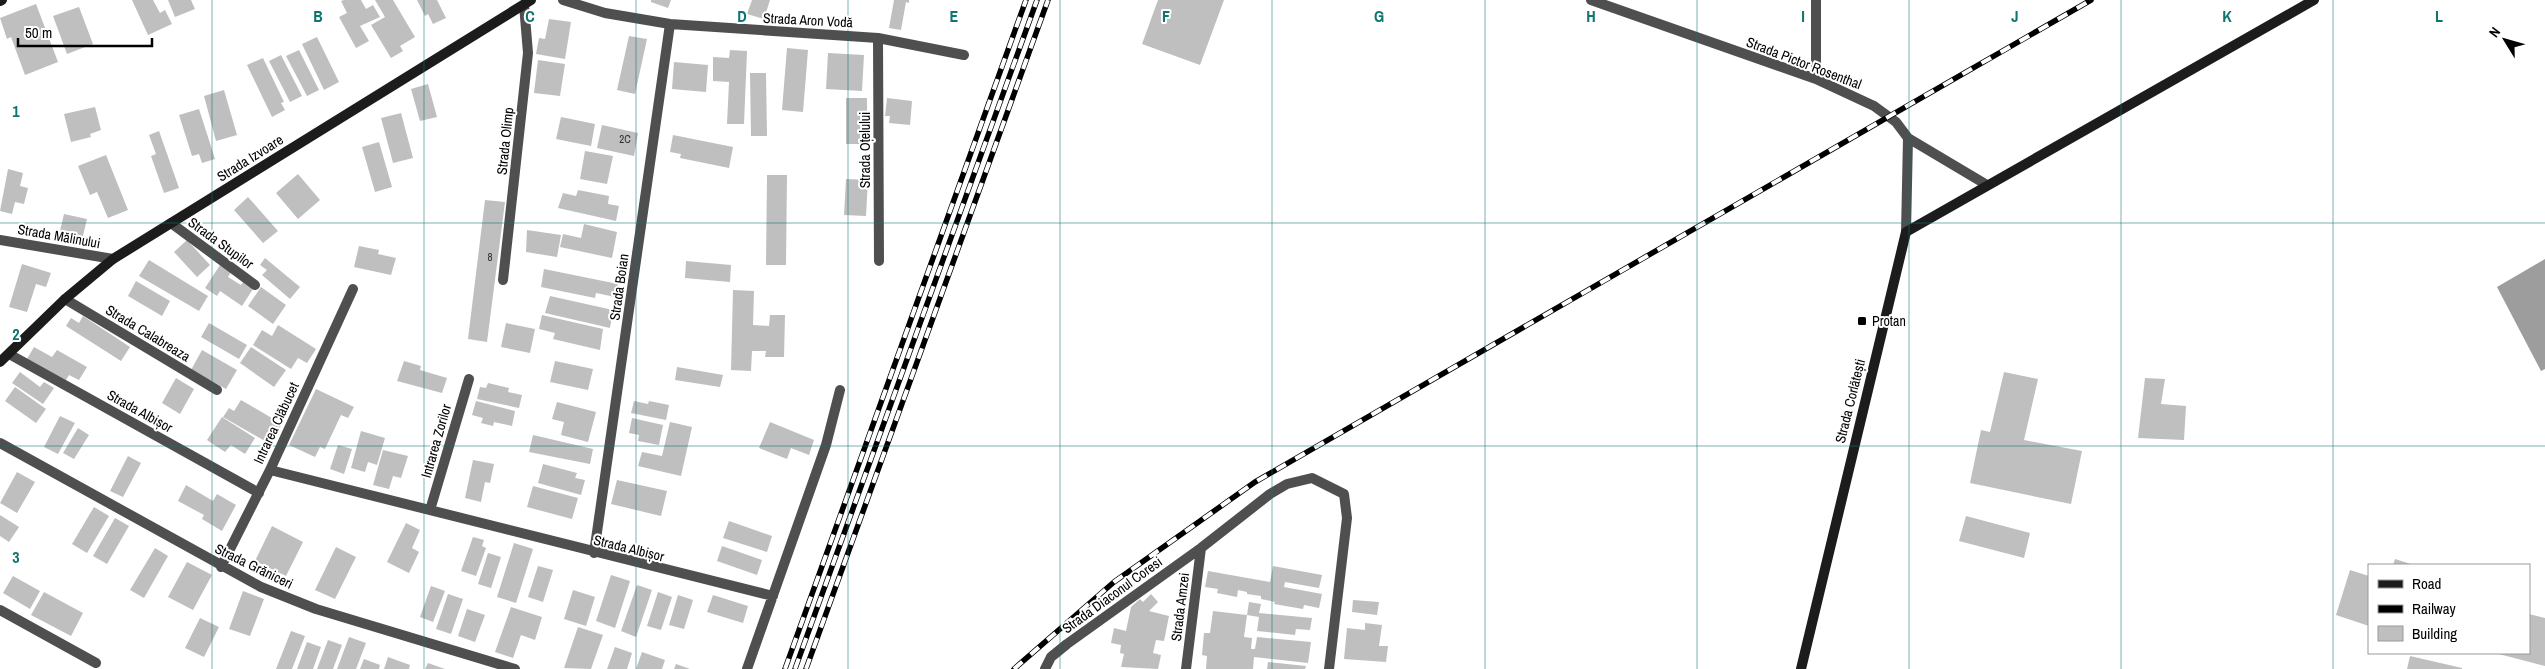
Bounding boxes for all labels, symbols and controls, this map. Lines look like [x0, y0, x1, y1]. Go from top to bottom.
text: B [313, 5, 323, 27]
text: C [525, 5, 535, 27]
text: D [737, 5, 747, 27]
text: E [950, 5, 959, 27]
text: F [1162, 5, 1170, 27]
text: G [1374, 5, 1384, 27]
text: H [1586, 5, 1596, 27]
text: I [1801, 5, 1805, 27]
text: J [2011, 5, 2019, 27]
text: K [2222, 5, 2232, 27]
text: L [2435, 5, 2443, 27]
street label: Strada Aron Vodă [763, 9, 854, 31]
scale bar [18, 15, 151, 47]
north arrow [2480, 15, 2530, 65]
text: 50 m [25, 22, 52, 43]
text: N [2485, 23, 2504, 41]
street label: Strada Pictor Rosenthal [1744, 33, 1864, 93]
text: 1 [12, 100, 20, 122]
street label: Strada Olimp [493, 106, 517, 176]
street label: Strada Oțelului [856, 112, 874, 188]
street label: Strada Izvoare [214, 131, 286, 185]
house number: 2C [619, 132, 631, 146]
street label: Strada Stupilor [185, 213, 257, 273]
street label: Strada Mălinului [16, 220, 102, 252]
house number: 8 [487, 250, 493, 264]
street label: Strada Boian [605, 253, 633, 321]
street label: Strada Calabreaza [102, 301, 194, 366]
place label: Protan [1872, 312, 1906, 330]
marker: Protan [1856, 315, 1868, 327]
text: 2 [12, 323, 20, 345]
street label: Strada Corlătești [1831, 357, 1869, 445]
street label: Intrarea Clăbucet [249, 379, 303, 467]
street label: Strada Albișor [104, 386, 176, 436]
street label: Intrarea Zorilor [417, 402, 455, 480]
street label: Strada Albișor [592, 531, 666, 565]
street label: Strada Grăniceri [212, 539, 296, 593]
text: 3 [12, 546, 20, 568]
street label: Strada Diaconul Coresi [1058, 553, 1166, 637]
legend [2368, 564, 2530, 654]
street label: Strada Amzei [1167, 572, 1193, 642]
text: Road [2412, 573, 2441, 594]
text: Railway [2412, 598, 2457, 619]
text: Building [2412, 623, 2457, 644]

